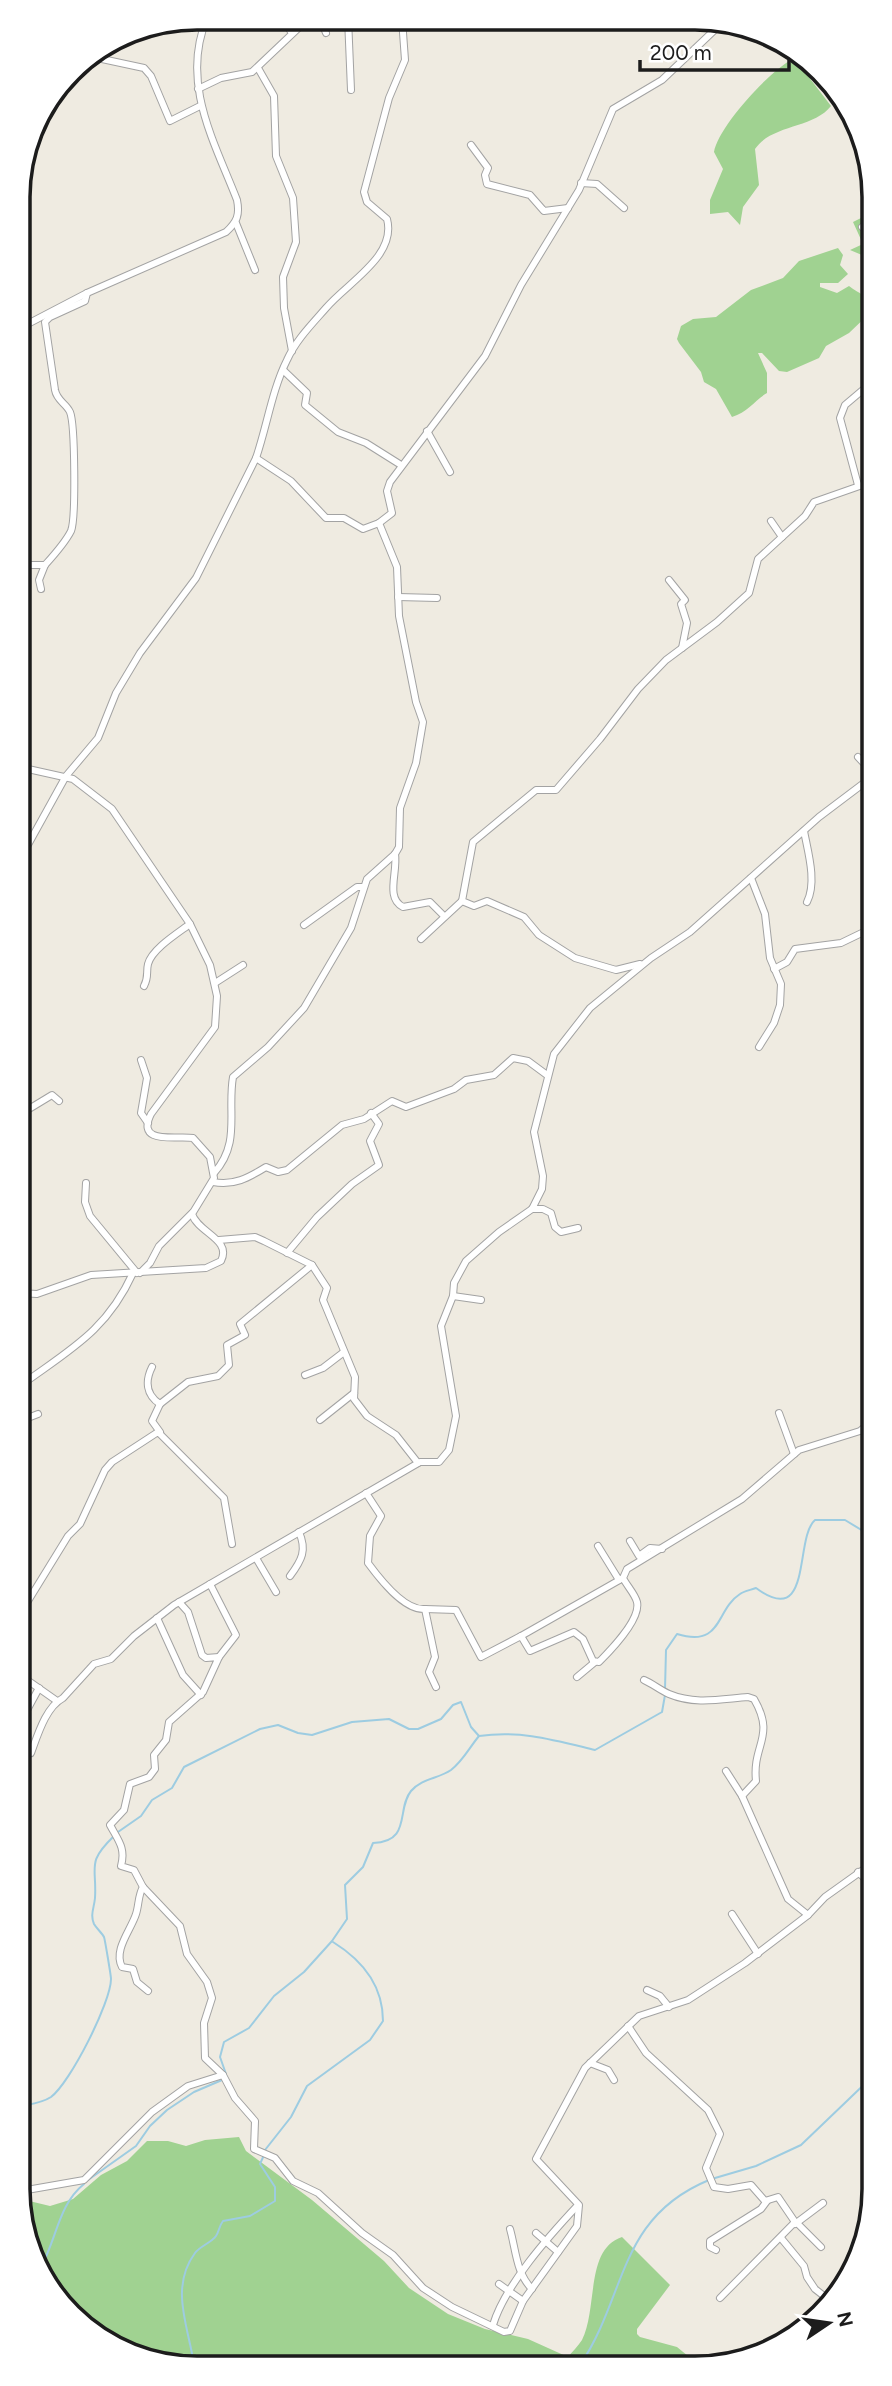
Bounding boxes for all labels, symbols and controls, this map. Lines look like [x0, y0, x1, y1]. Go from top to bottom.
scale bar [640, 28, 789, 72]
text: 200 m [650, 40, 712, 65]
north arrow [794, 2288, 864, 2358]
text: N [832, 2310, 858, 2329]

